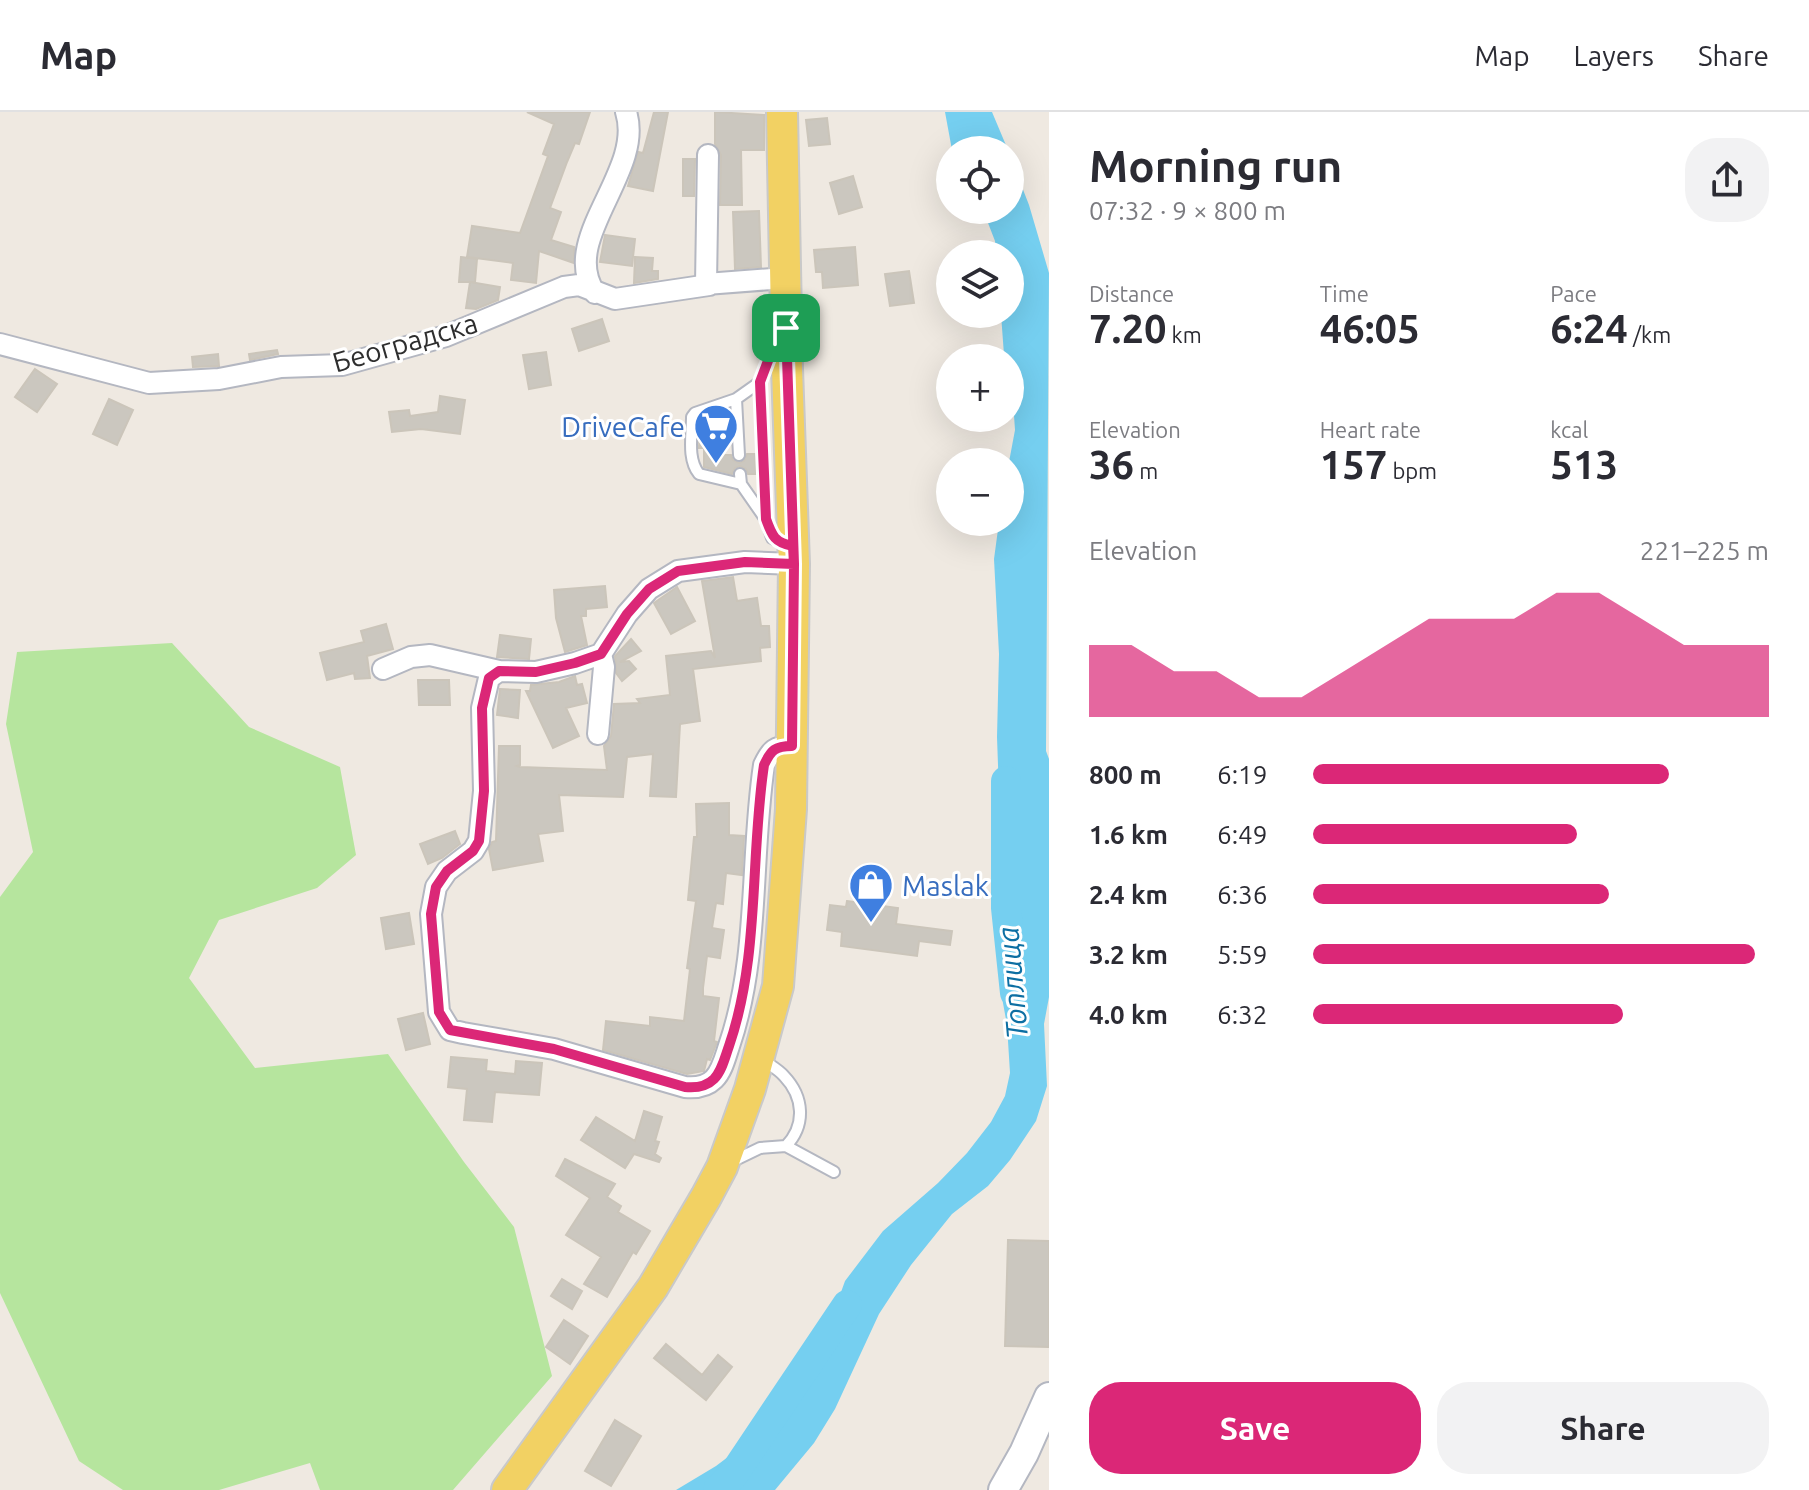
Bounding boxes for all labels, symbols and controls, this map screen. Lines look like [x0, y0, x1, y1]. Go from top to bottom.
text: Map [40, 34, 117, 76]
text: Map [1474, 40, 1530, 71]
text: Layers [1574, 40, 1654, 71]
text: Share [1698, 40, 1769, 71]
map controls [936, 136, 1024, 536]
button: locate [936, 136, 1024, 224]
button: share [1685, 138, 1769, 222]
text: Morning run [1089, 141, 1342, 190]
text: 07:32 · 9 × 800 m [1089, 196, 1286, 225]
button: layers [936, 240, 1024, 328]
text: Distance [1089, 281, 1174, 306]
text: Time [1320, 281, 1369, 306]
text: Pace [1550, 281, 1597, 306]
pin [752, 294, 820, 362]
icon: arrive [764, 306, 808, 350]
text: 7.20 [1089, 306, 1167, 351]
text: 46:05 [1320, 306, 1420, 351]
text: 6:24 [1550, 306, 1628, 351]
street label: Београдска [329, 307, 481, 377]
text: km [1167, 322, 1202, 347]
text: /km [1628, 322, 1671, 347]
button: + [936, 344, 1024, 432]
supermarket icon: DriveCafe [692, 402, 740, 465]
place label: DriveCafe [561, 411, 685, 442]
text: Elevation [1089, 417, 1181, 442]
text: Heart rate [1320, 417, 1421, 442]
text: kcal [1550, 417, 1588, 442]
text: 36 [1089, 442, 1134, 487]
text: 157 [1320, 442, 1387, 487]
text: 513 [1550, 442, 1618, 487]
button: − [936, 448, 1024, 536]
text: m [1134, 458, 1158, 483]
text: bpm [1387, 458, 1437, 483]
text: Elevation [1089, 536, 1197, 565]
text: 221–225 m [1640, 536, 1769, 565]
text: 800 m [1089, 760, 1162, 789]
text: 6:19 [1217, 760, 1267, 789]
text: 1.6 km [1089, 820, 1168, 849]
text: 6:49 [1217, 820, 1267, 849]
shop icon: Maslak [847, 861, 895, 924]
place label: Maslak [902, 870, 989, 901]
text: 2.4 km [1089, 880, 1168, 909]
text: 6:36 [1217, 880, 1267, 909]
water label: Топлица [990, 925, 1034, 1041]
text: 3.2 km [1089, 940, 1168, 969]
text: 5:59 [1217, 940, 1267, 969]
text: 4.0 km [1089, 1000, 1168, 1029]
text: 6:32 [1217, 1000, 1267, 1029]
button: Save [1089, 1382, 1421, 1474]
button: Share [1437, 1382, 1769, 1474]

